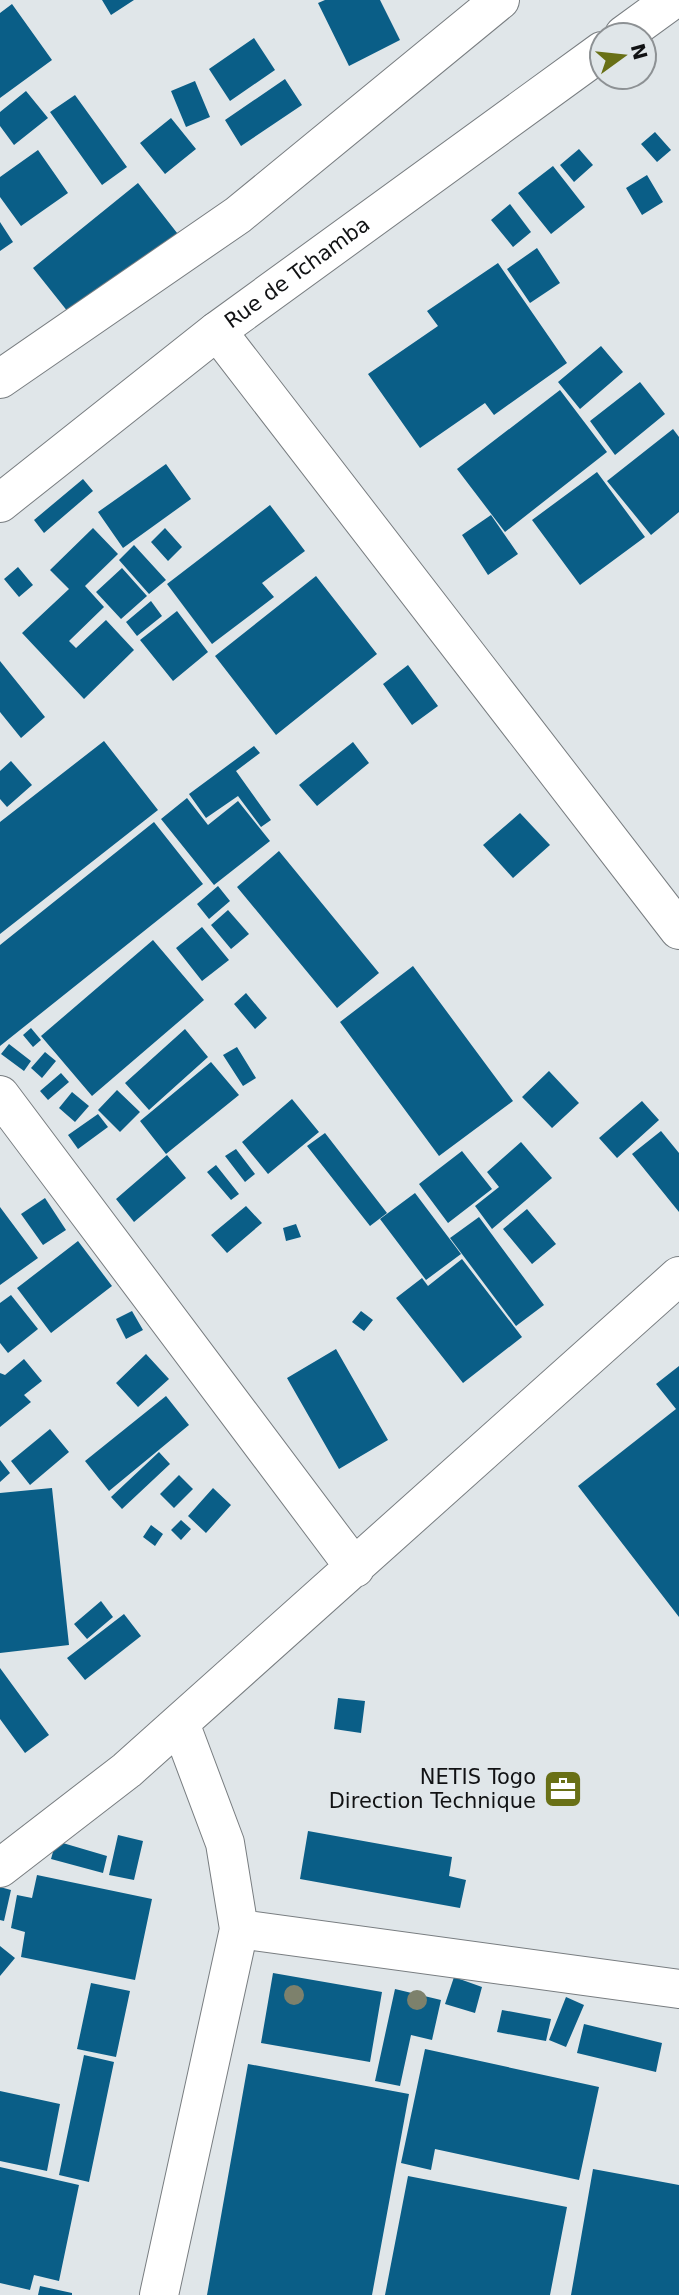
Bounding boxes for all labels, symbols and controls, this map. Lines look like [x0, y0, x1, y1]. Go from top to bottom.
north arrow [588, 21, 658, 91]
text: N [627, 41, 652, 62]
street label: Rue de Tchamba [220, 212, 374, 333]
place label: NETIS Togo Direction Technique [329, 1765, 536, 1813]
office icon: NETIS Togo Direction Technique [542, 1768, 584, 1810]

